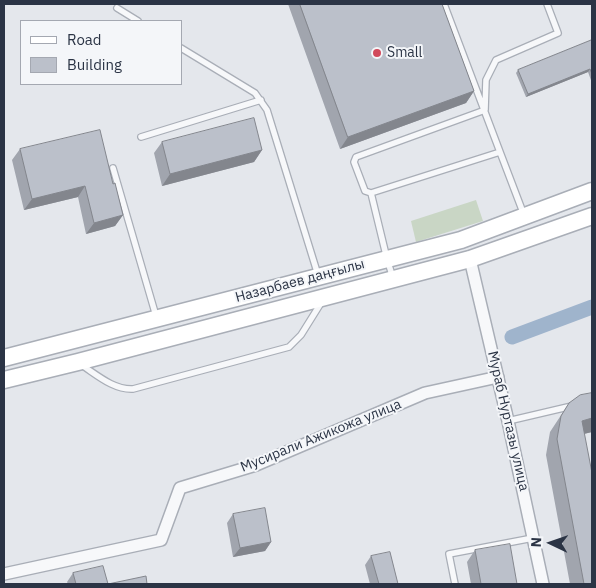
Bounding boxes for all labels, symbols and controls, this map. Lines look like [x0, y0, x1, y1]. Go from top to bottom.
legend [20, 20, 182, 85]
text: Road [67, 30, 102, 49]
place label: Small [387, 45, 422, 61]
marker: Small [371, 47, 383, 59]
text: Building [67, 55, 122, 74]
street label: Назарбаев даңғылы [234, 256, 366, 306]
street label: Мураб Нуртазы улица [484, 349, 532, 493]
street label: Мусирали Ажикожа улица [238, 396, 404, 476]
north arrow [526, 518, 576, 568]
text: N [527, 537, 545, 548]

